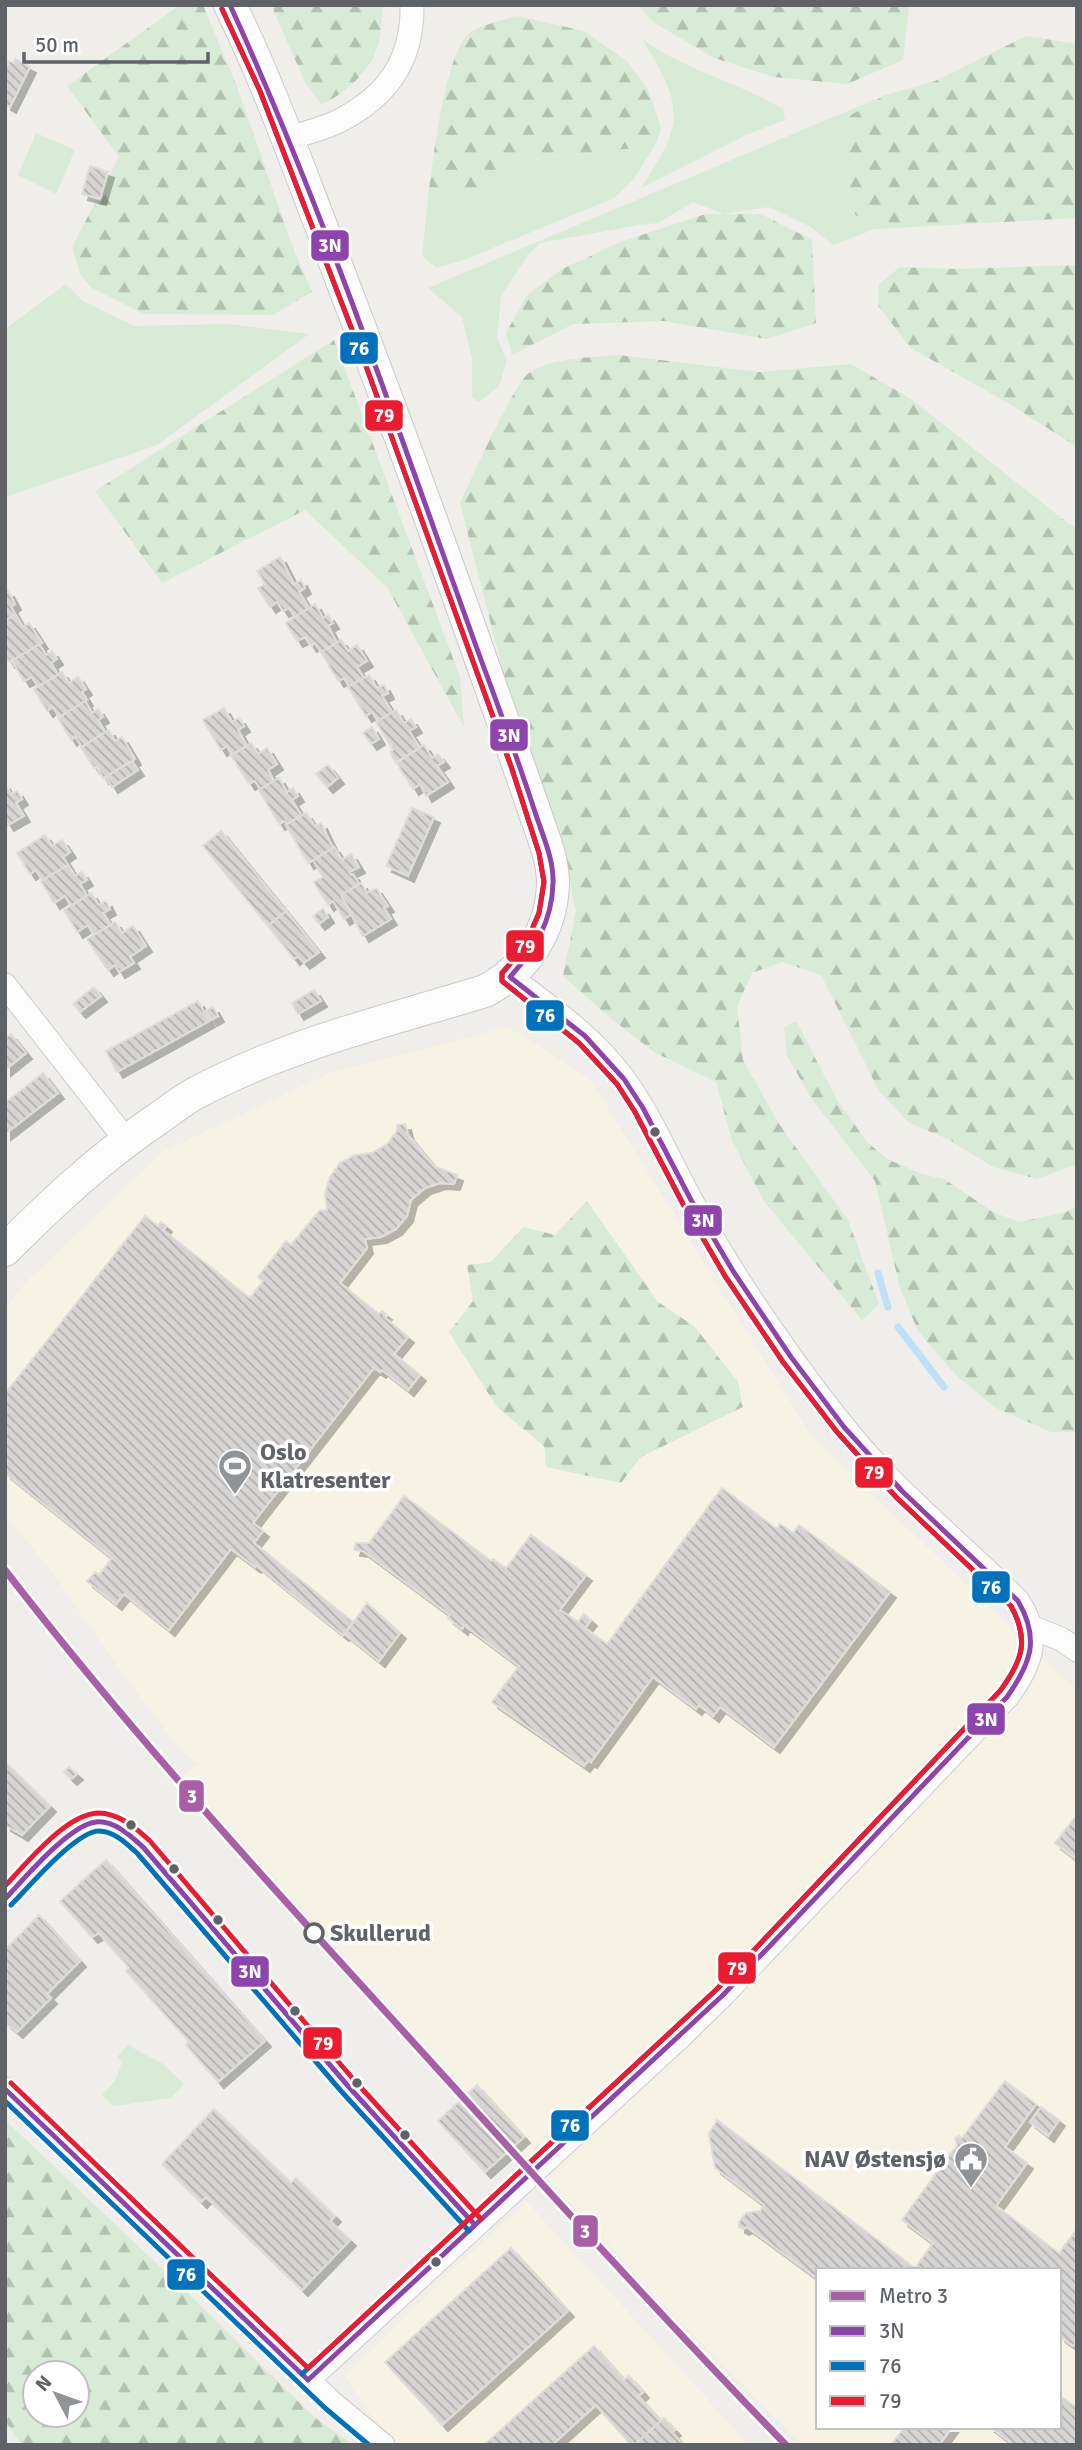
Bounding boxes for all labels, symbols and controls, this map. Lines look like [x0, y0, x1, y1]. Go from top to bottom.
scale bar [24, 21, 208, 65]
text: 50 m [35, 32, 79, 58]
line badge: 3N [310, 229, 350, 262]
text: 3N [318, 234, 342, 258]
line badge: 76 [339, 331, 379, 365]
text: 76 [349, 337, 369, 361]
line badge: 79 [364, 399, 404, 432]
text: 79 [374, 404, 394, 428]
line badge: 3N [489, 718, 529, 752]
text: 3N [497, 724, 521, 748]
line badge: 79 [505, 929, 545, 963]
text: 79 [515, 935, 535, 959]
line badge: 76 [525, 999, 565, 1032]
text: 76 [535, 1004, 555, 1028]
unlabelled marker [648, 1125, 662, 1139]
line badge: 3N [683, 1204, 723, 1237]
text: 3N [691, 1209, 715, 1233]
place label: Oslo Klatresenter [260, 1437, 391, 1495]
sports icon: Oslo Klatresenter [216, 1447, 254, 1496]
line badge: 79 [854, 1456, 894, 1489]
text: 79 [864, 1461, 884, 1485]
line badge: 76 [971, 1570, 1011, 1604]
text: 76 [981, 1576, 1001, 1600]
line badge: 3N [966, 1702, 1006, 1736]
text: 3N [974, 1708, 998, 1732]
line badge: 3 [178, 1779, 205, 1813]
text: 3 [187, 1785, 197, 1809]
unlabelled marker [124, 1818, 138, 1832]
unlabelled marker [167, 1862, 181, 1876]
unlabelled marker [211, 1913, 225, 1927]
place label: Skullerud [330, 1918, 431, 1948]
marker: Skullerud [304, 1923, 324, 1943]
line badge: 79 [717, 1951, 757, 1985]
line badge: 3N [230, 1955, 270, 1988]
text: 79 [727, 1957, 747, 1981]
text: 3N [238, 1960, 262, 1984]
unlabelled marker [288, 2004, 302, 2018]
line badge: 79 [302, 2026, 343, 2060]
text: 79 [313, 2032, 333, 2056]
unlabelled marker [350, 2076, 364, 2090]
line badge: 76 [550, 2109, 590, 2142]
text: 76 [560, 2114, 580, 2138]
unlabelled marker [398, 2128, 412, 2142]
public building icon: NAV Østensjø [952, 2140, 990, 2189]
place label: NAV Østensjø [804, 2144, 946, 2174]
line badge: 3 [572, 2214, 599, 2248]
text: 3 [580, 2220, 590, 2244]
unlabelled marker [429, 2255, 443, 2269]
line badge: 76 [166, 2258, 206, 2291]
text: 76 [176, 2263, 196, 2287]
legend [816, 2268, 1061, 2429]
text: Metro 3 [879, 2283, 948, 2309]
text: 3N [879, 2318, 905, 2344]
text: 76 [879, 2353, 902, 2379]
north arrow [21, 2359, 91, 2429]
text: N [31, 2371, 57, 2396]
text: 79 [879, 2388, 902, 2414]

